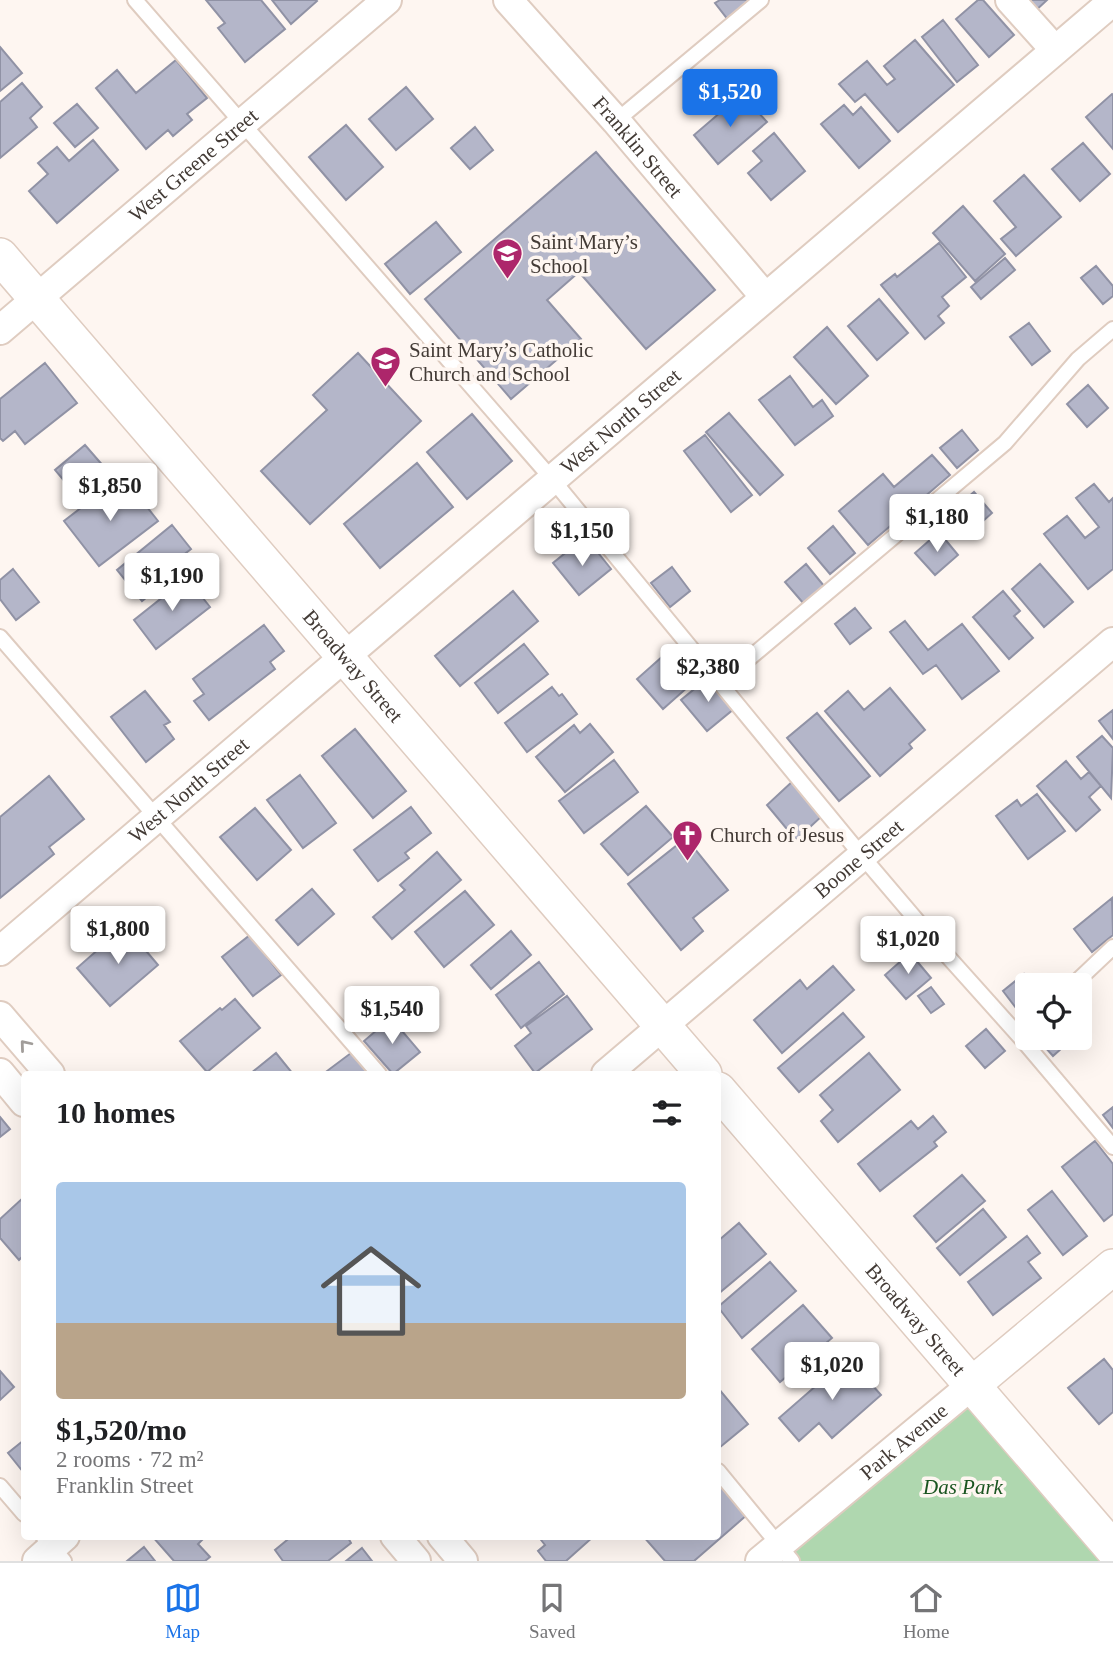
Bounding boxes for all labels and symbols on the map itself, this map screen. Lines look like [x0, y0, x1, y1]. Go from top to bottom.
pin: $1,520 [673, 69, 787, 129]
street label: Franklin Street [588, 91, 688, 203]
street label: West Greene Street [124, 104, 263, 227]
place label: Saint Mary’s School [530, 230, 638, 278]
school or university icon: Saint Mary’s School [490, 237, 524, 281]
place label: Saint Mary’s Catholic Church and School [409, 338, 593, 386]
school or university icon: Saint Mary’s Catholic Church and School [369, 345, 403, 389]
street label: West North Street [556, 363, 686, 479]
pin: $1,850 [53, 463, 167, 523]
pin: $1,180 [880, 494, 994, 554]
pin: $1,150 [525, 508, 639, 568]
pin: $1,190 [115, 554, 229, 613]
street label: Broadway Street [298, 605, 408, 727]
pin: $2,380 [651, 644, 765, 704]
street label: West North Street [124, 732, 254, 848]
street label: Boone Street [809, 814, 908, 903]
church icon: Church of Jesus [670, 818, 704, 862]
place label: Church of Jesus [710, 823, 844, 847]
pin: $1,800 [61, 906, 175, 966]
pin: $1,020 [851, 916, 965, 976]
pin: $1,540 [335, 986, 449, 1046]
one-way arrow [21, 1040, 33, 1053]
street label: Broadway Street [861, 1259, 971, 1381]
pin: $1,020 [775, 1342, 889, 1402]
street label: Park Avenue [855, 1398, 952, 1485]
park label: Das Park [922, 1475, 1004, 1499]

